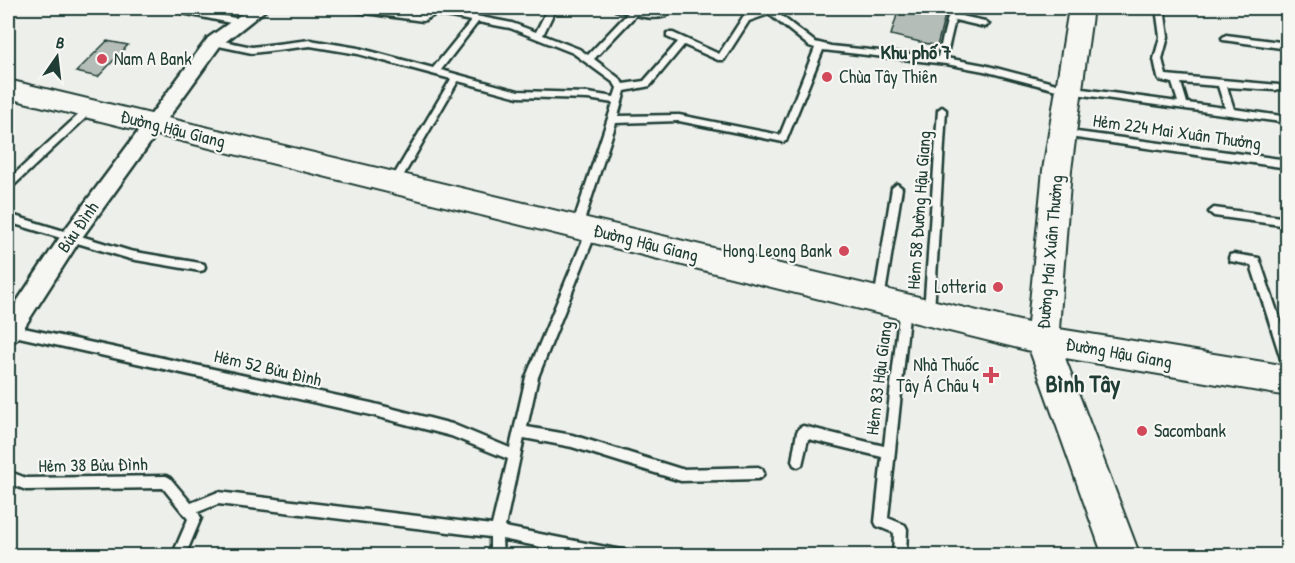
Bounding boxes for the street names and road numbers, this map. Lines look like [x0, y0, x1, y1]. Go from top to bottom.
street label: Đường Hậu Giang [118, 103, 228, 154]
street label: Hẻm 224 Mai Xuân Thưởng [1091, 107, 1263, 156]
street label: Hẻm 58 Đường Hậu Giang [900, 130, 937, 290]
street label: Đường Mai Xuân Thưởng [1030, 174, 1069, 330]
street label: Bửu Đình [51, 196, 105, 257]
street label: Đường Hậu Giang [591, 217, 701, 268]
street label: Hẻm 83 Hậu Giang [859, 320, 898, 436]
street label: Đường Hậu Giang [1064, 331, 1174, 374]
street label: Hẻm 52 Bửu Đình [212, 343, 325, 392]
street label: Hẻm 38 Bửu Đình [38, 451, 148, 478]

